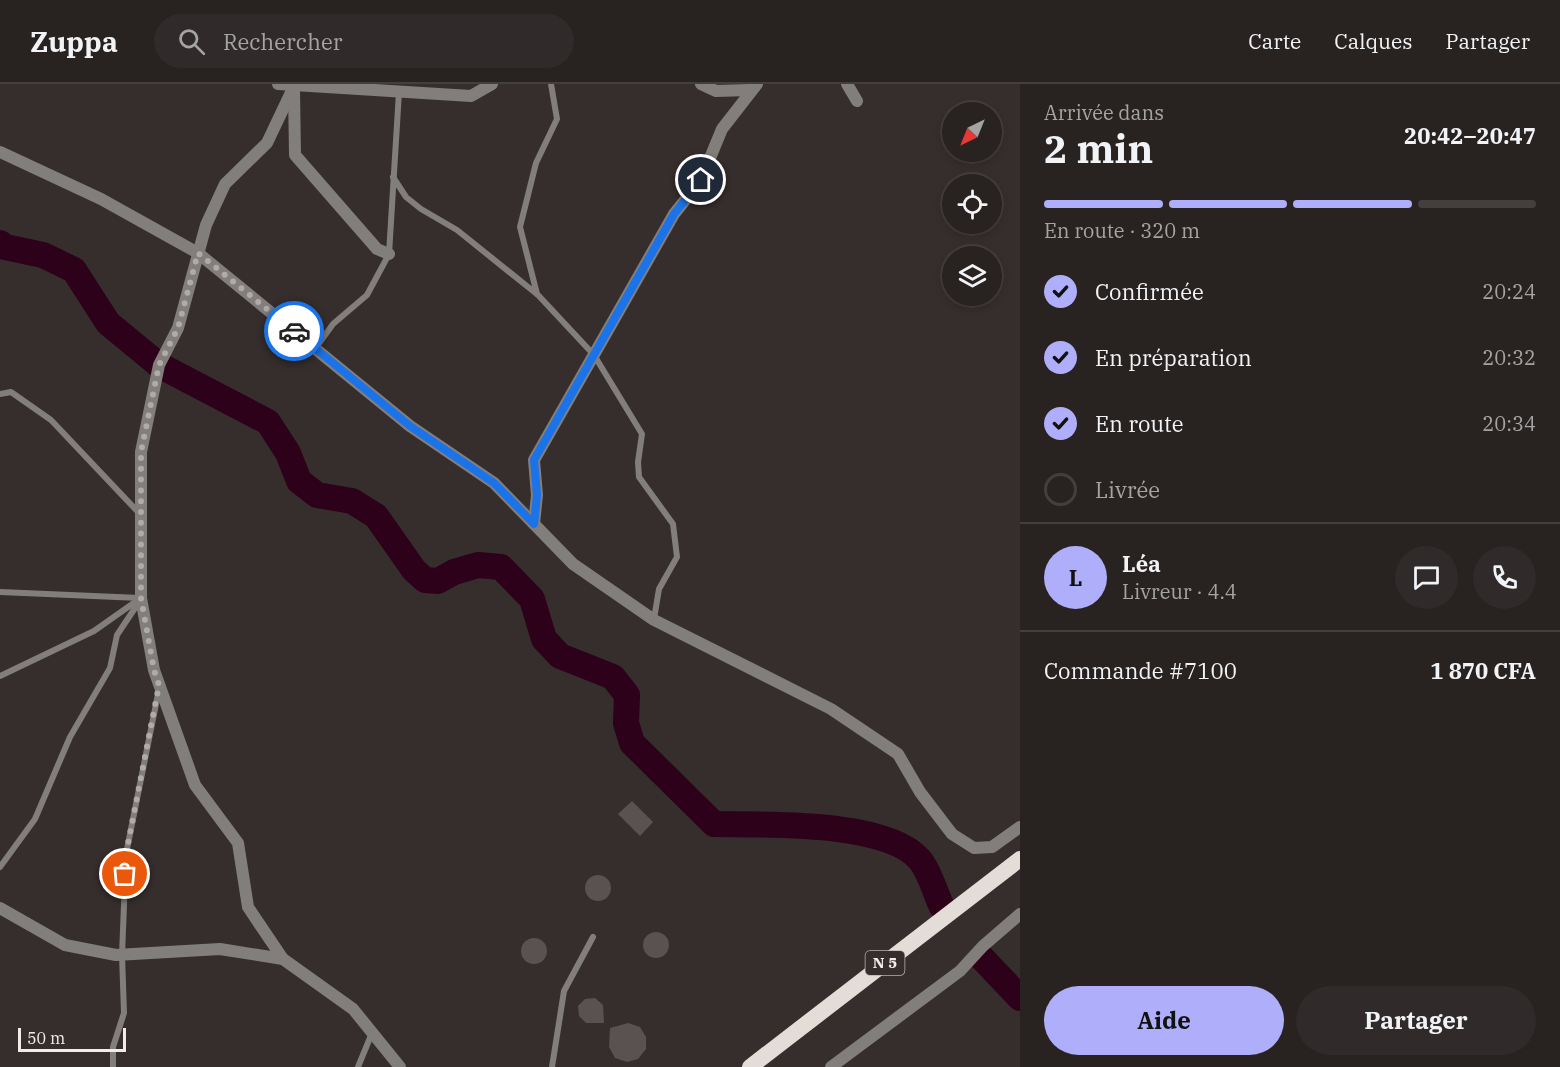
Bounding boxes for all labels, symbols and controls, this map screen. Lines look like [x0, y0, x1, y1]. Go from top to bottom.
search box [154, 14, 574, 68]
text: Zuppa [30, 23, 118, 60]
icon: search [175, 25, 208, 58]
text: Rechercher [223, 27, 342, 56]
text: Carte [1248, 27, 1301, 55]
text: Calques [1334, 27, 1413, 55]
text: Partager [1446, 27, 1530, 55]
text: Arrivée dans [1044, 99, 1164, 126]
north arrow [942, 102, 1002, 162]
map controls [942, 102, 1002, 306]
text: 20:42–20:47 [1404, 121, 1536, 150]
text: 2 min [1044, 123, 1153, 174]
pin [675, 154, 726, 205]
icon: home [684, 163, 717, 196]
button: locate [942, 174, 1002, 234]
text: En route · 320 m [1044, 217, 1200, 244]
button: layers [942, 246, 1002, 306]
icon: check [1044, 275, 1077, 308]
text: Confirmée [1095, 277, 1204, 306]
text: 20:24 [1482, 278, 1536, 305]
courier [264, 301, 324, 361]
icon: car [278, 315, 311, 348]
icon: check [1044, 341, 1077, 374]
text: En préparation [1095, 343, 1252, 372]
text: 20:32 [1482, 344, 1536, 371]
icon: check [1044, 407, 1077, 440]
text: En route [1095, 409, 1184, 438]
text: 20:34 [1482, 410, 1536, 437]
text: Livrée [1095, 475, 1160, 504]
button: chat [1395, 546, 1458, 609]
button: phone [1473, 546, 1536, 609]
text: Léa [1122, 549, 1161, 578]
text: L [1069, 563, 1082, 592]
text: Livreur · 4.4 [1122, 578, 1237, 605]
text: Commande #7100 [1044, 656, 1237, 685]
text: 1 870 CFA [1430, 656, 1536, 685]
pin [99, 848, 150, 899]
icon: bag [108, 857, 141, 890]
road number: N 5 [866, 951, 904, 975]
button: Aide [1044, 986, 1284, 1055]
button: Partager [1296, 986, 1536, 1055]
scale bar [18, 1025, 126, 1052]
text: 50 m [27, 1028, 65, 1048]

